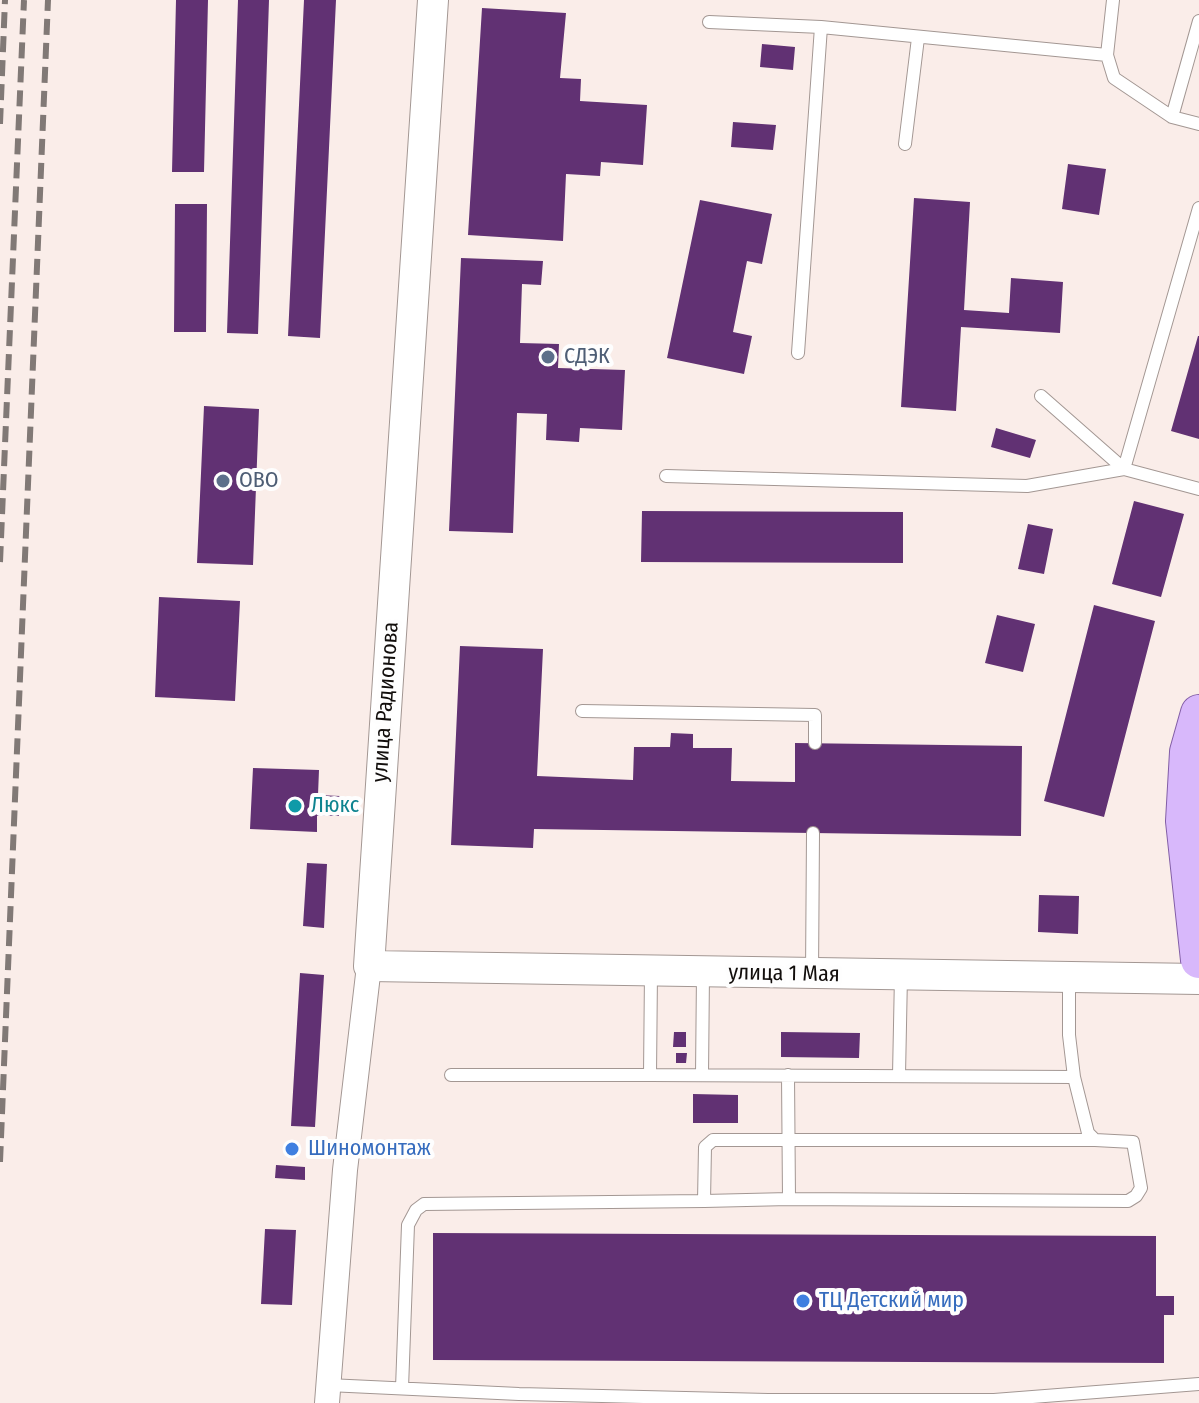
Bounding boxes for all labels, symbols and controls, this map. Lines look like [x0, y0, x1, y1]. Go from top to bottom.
place label: СДЭК [564, 344, 610, 370]
marker: СДЭК [539, 348, 557, 366]
place label: OBO [239, 468, 279, 494]
marker: OBO [214, 472, 232, 490]
street label: улица Радионова [367, 621, 405, 783]
place label: Люкс [311, 793, 359, 819]
marker: Люкс [286, 797, 304, 815]
street label: улица 1 Мая [728, 960, 840, 988]
place label: Шиномонтаж [308, 1136, 431, 1162]
marker: Шиномонтаж [283, 1140, 301, 1158]
place label: ТЦ Детский мир [819, 1288, 964, 1314]
marker: ТЦ Детский мир [794, 1292, 812, 1310]

